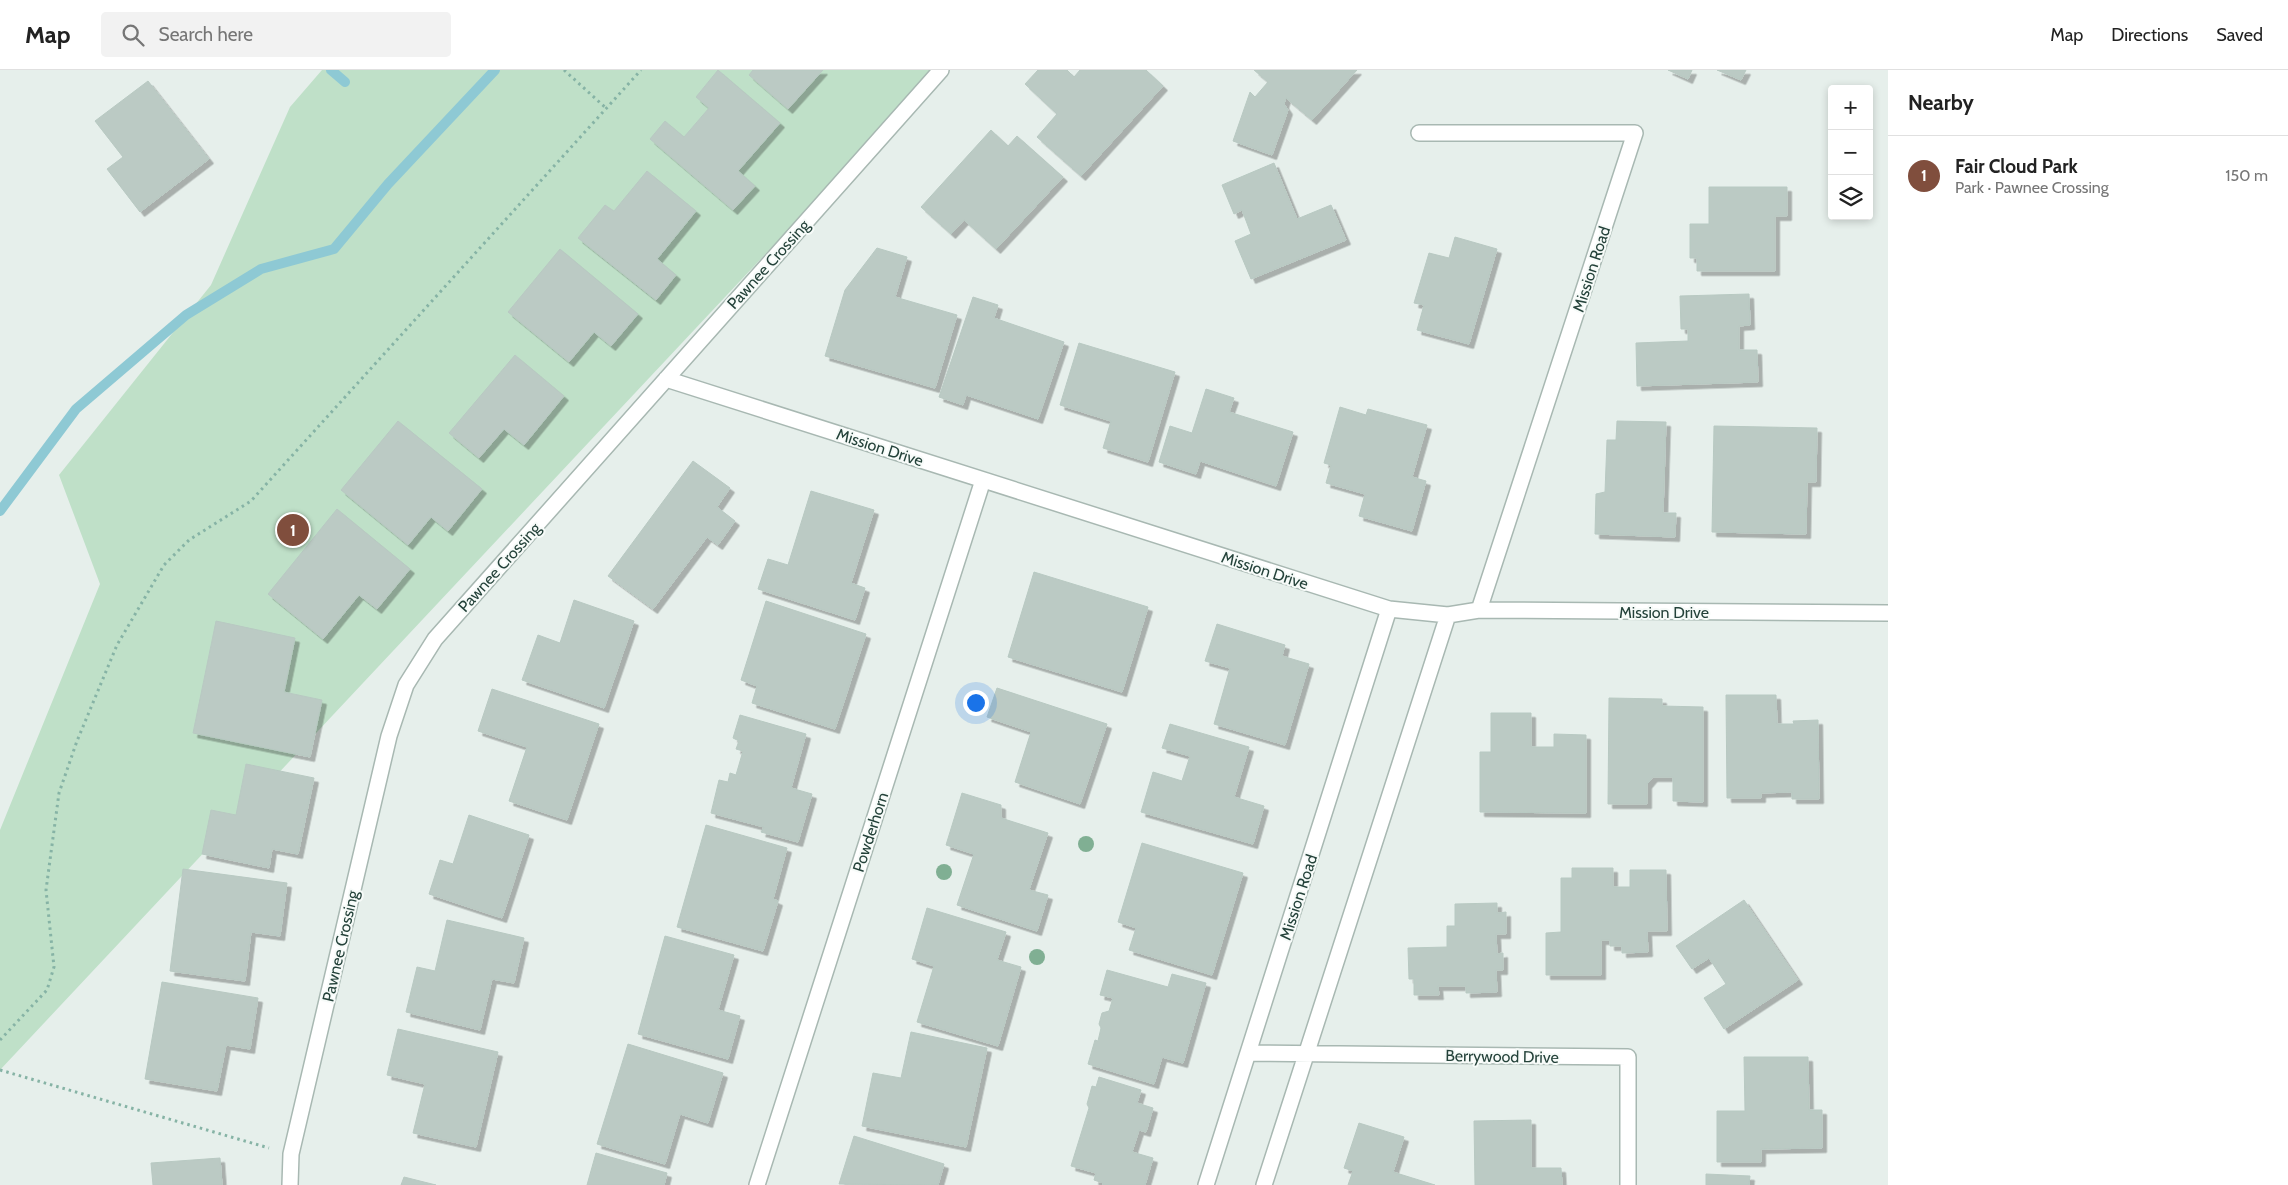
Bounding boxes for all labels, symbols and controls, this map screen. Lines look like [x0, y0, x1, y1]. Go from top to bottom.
search box [101, 12, 451, 57]
text: Map [25, 20, 71, 49]
icon: search [119, 21, 147, 49]
text: Search here [159, 23, 253, 46]
text: Map [2050, 24, 2083, 46]
text: Directions [2111, 24, 2188, 46]
text: Saved [2216, 24, 2263, 46]
map controls [1828, 85, 1873, 220]
button: + [1828, 85, 1873, 130]
text: Nearby [1908, 90, 1974, 115]
button: − [1828, 130, 1873, 175]
text: Fair Cloud Park [1955, 155, 2078, 178]
text: 1 [1921, 166, 1927, 185]
text: 150 m [2225, 166, 2268, 185]
button: layers [1828, 175, 1873, 220]
text: Park · Pawnee Crossing [1955, 178, 2109, 197]
street label: Pawnee Crossing [723, 215, 814, 313]
street label: Mission Road [1569, 224, 1614, 314]
street label: Mission Drive [834, 425, 926, 470]
pin: 1 [277, 511, 309, 549]
street label: Pawnee Crossing [454, 518, 545, 616]
street label: Mission Drive [1219, 548, 1311, 593]
street label: Mission Drive [1619, 603, 1709, 622]
your location [963, 690, 989, 716]
street label: Powderhorn [849, 790, 892, 874]
street label: Mission Road [1276, 852, 1321, 942]
street label: Pawnee Crossing [318, 887, 363, 1004]
street label: Berrywood Drive [1445, 1046, 1559, 1067]

